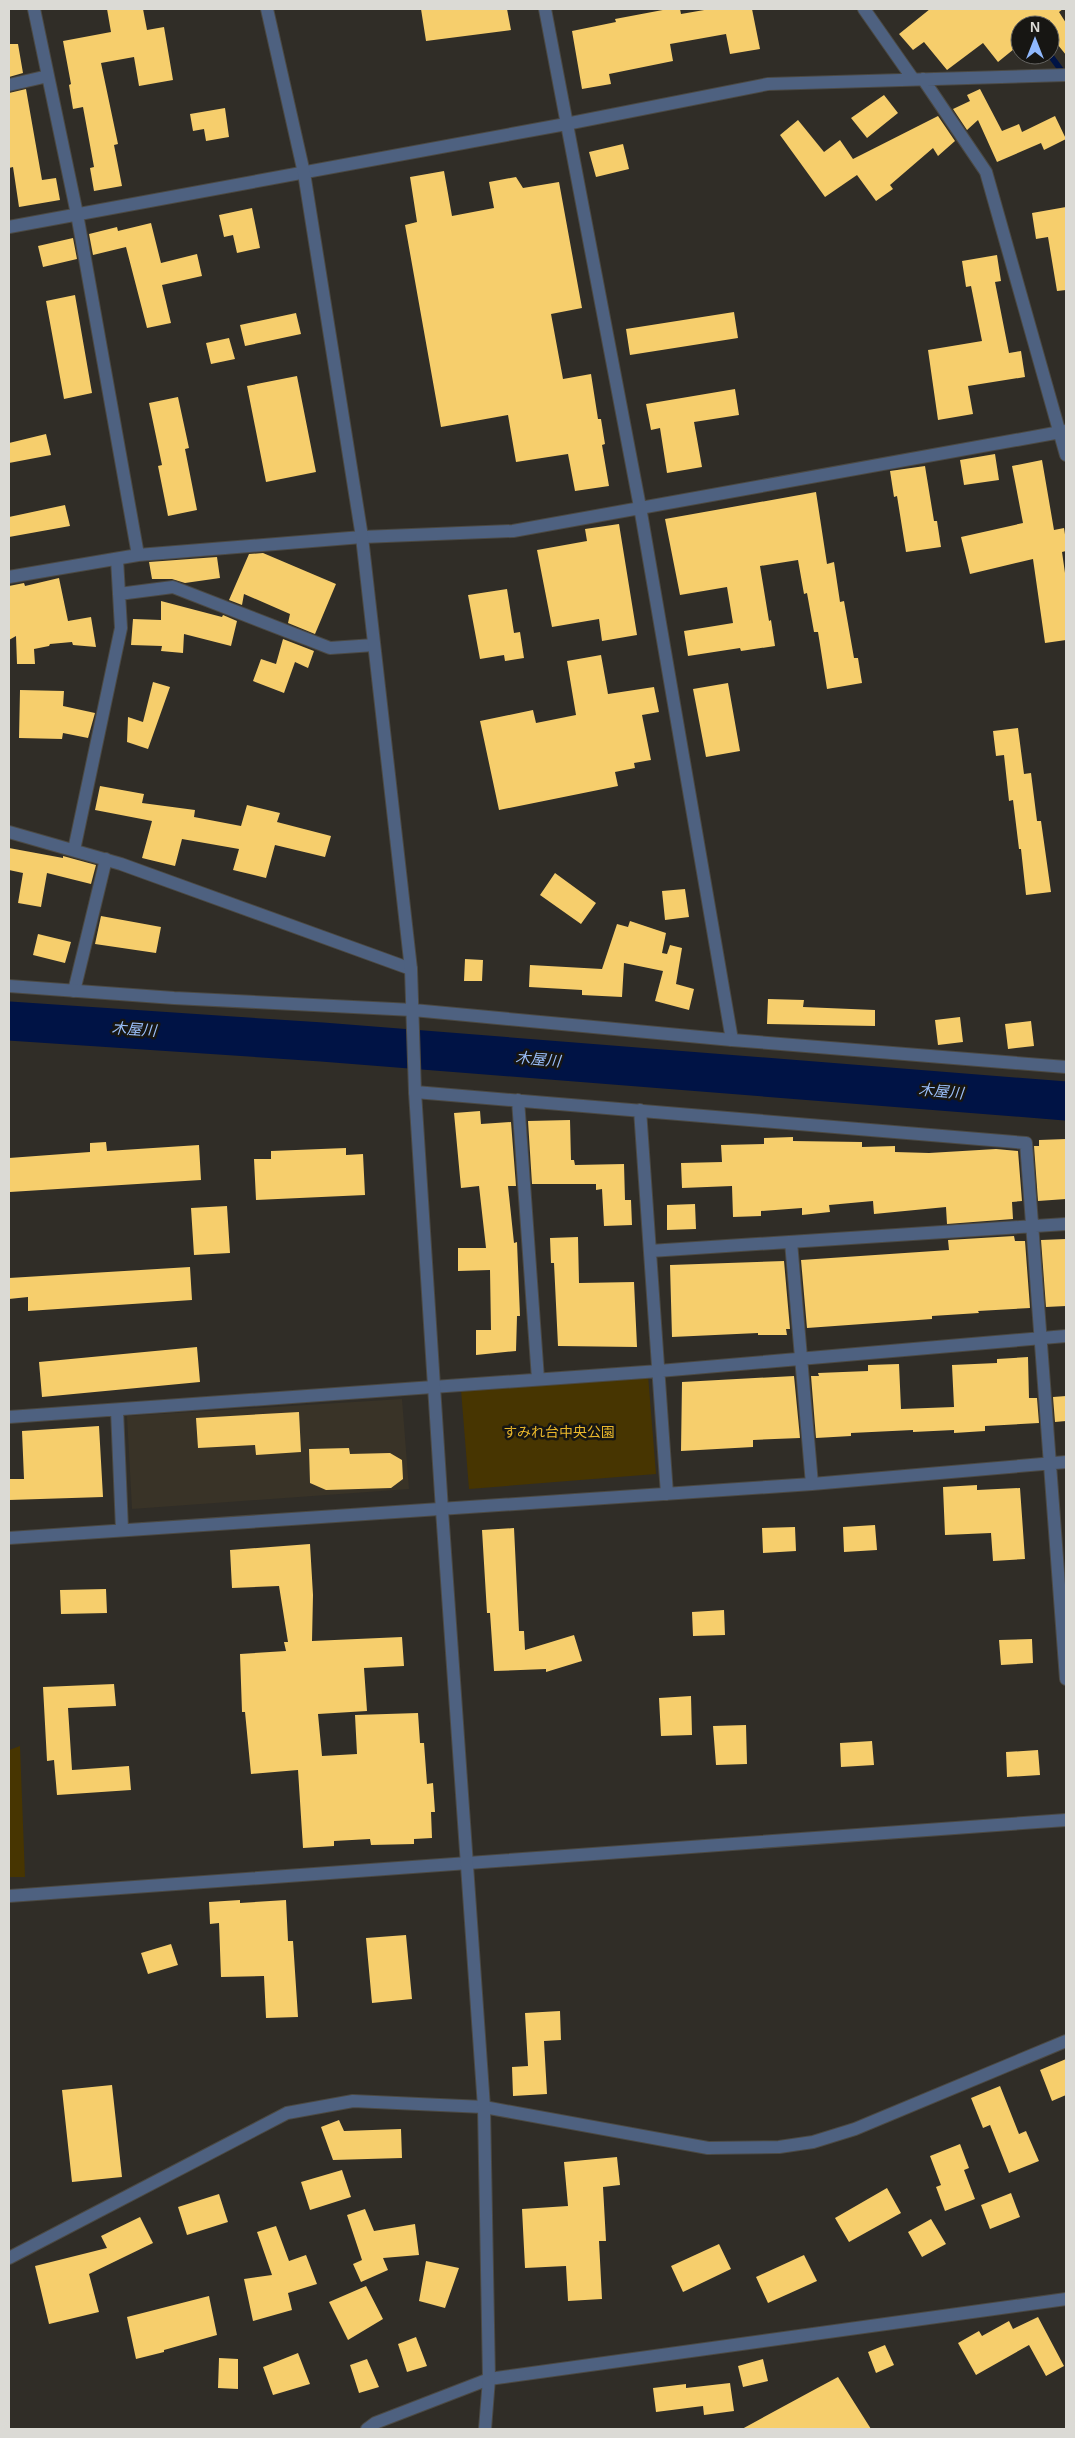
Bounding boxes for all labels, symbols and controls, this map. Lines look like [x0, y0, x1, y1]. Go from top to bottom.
north arrow [1010, 15, 1060, 65]
text: N [1030, 19, 1040, 35]
water label: 木屋川 [111, 1019, 159, 1039]
water label: 木屋川 [515, 1049, 563, 1070]
water label: 木屋川 [918, 1081, 966, 1102]
park label: すみれ台中央公園 [503, 1424, 615, 1440]

